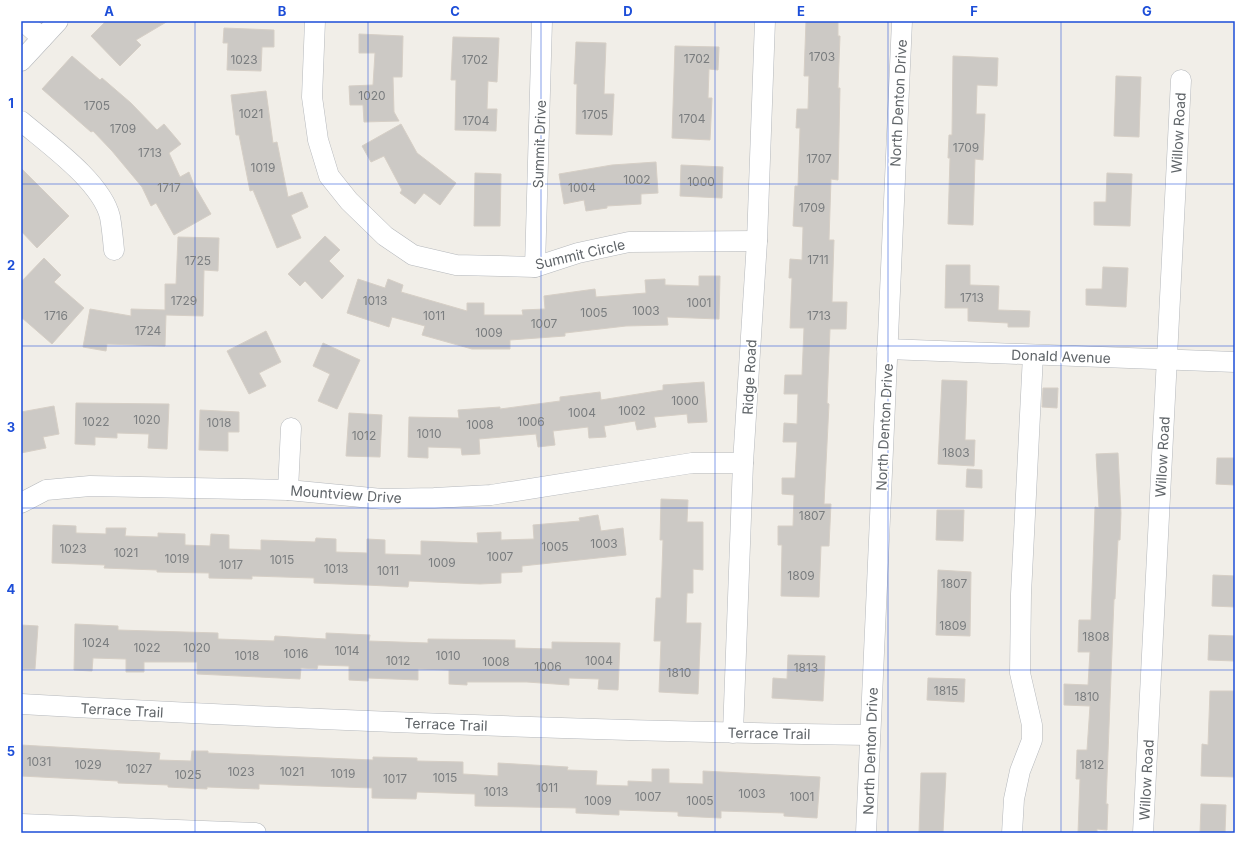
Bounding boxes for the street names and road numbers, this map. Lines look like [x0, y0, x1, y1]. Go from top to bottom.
street label: North Denton Drive [886, 39, 910, 167]
street label: Willow Road [1167, 92, 1189, 174]
street label: Summit Drive [529, 100, 549, 188]
street label: Summit Circle [533, 235, 627, 273]
street label: Ridge Road [739, 339, 759, 415]
street label: Donald Avenue [1011, 346, 1111, 366]
street label: North Denton Drive [872, 363, 896, 491]
street label: Willow Road [1151, 416, 1173, 498]
street label: Mountview Drive [290, 482, 402, 506]
street label: North Denton Drive [859, 687, 881, 815]
street label: Terrace Trail [80, 699, 164, 721]
street label: Terrace Trail [404, 714, 488, 734]
street label: Terrace Trail [727, 724, 811, 742]
street label: Willow Road [1135, 739, 1157, 821]

